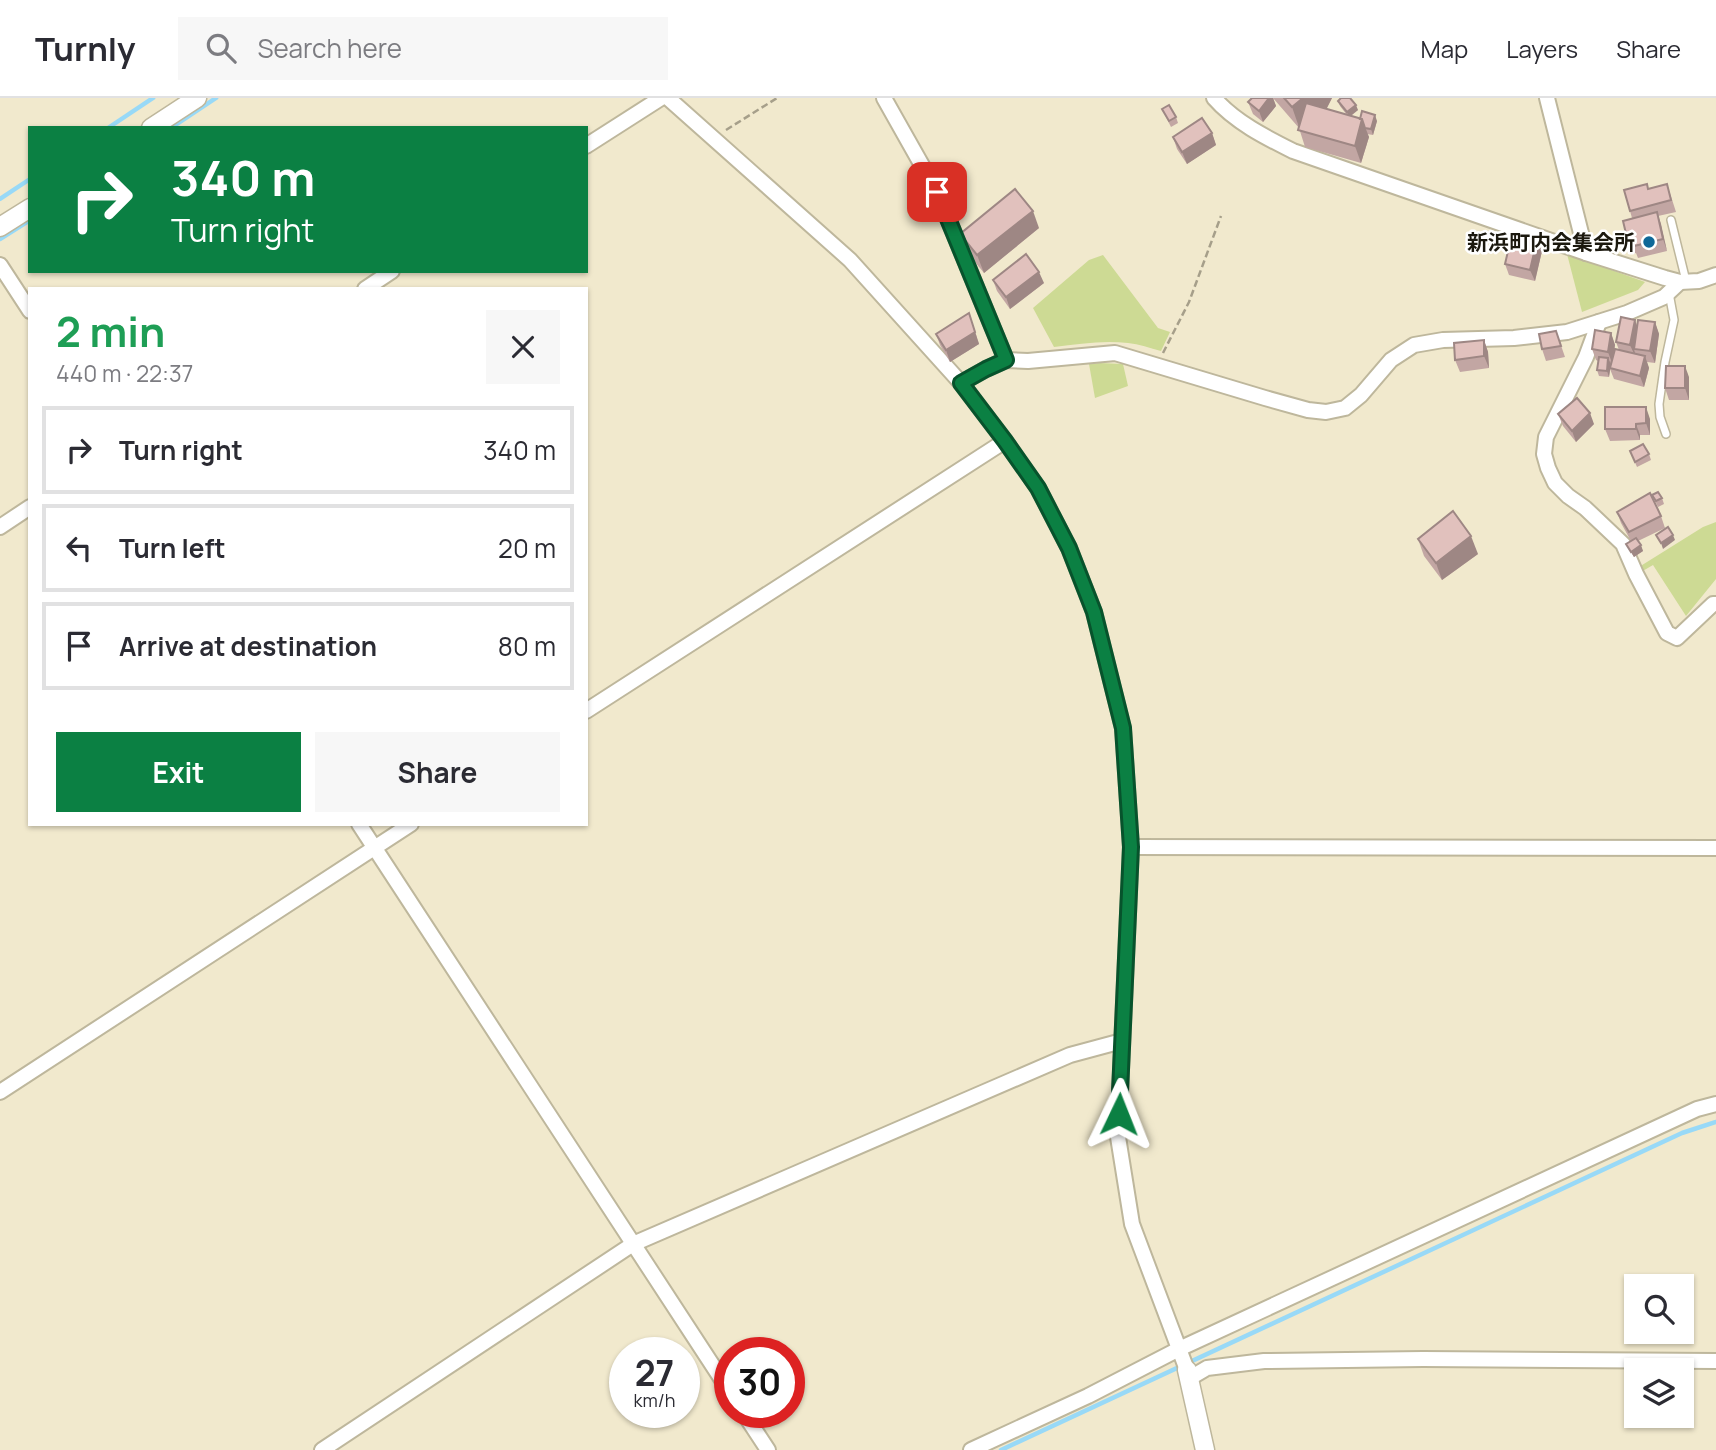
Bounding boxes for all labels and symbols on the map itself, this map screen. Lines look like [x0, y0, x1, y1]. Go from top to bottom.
pin [907, 162, 967, 222]
place label: 新浜町内会集会所 [1467, 228, 1635, 256]
marker: 新浜町内会集会所 [1641, 234, 1657, 250]
position arrow [1082, 1077, 1156, 1151]
speed limit sign: 30 [714, 1337, 805, 1428]

